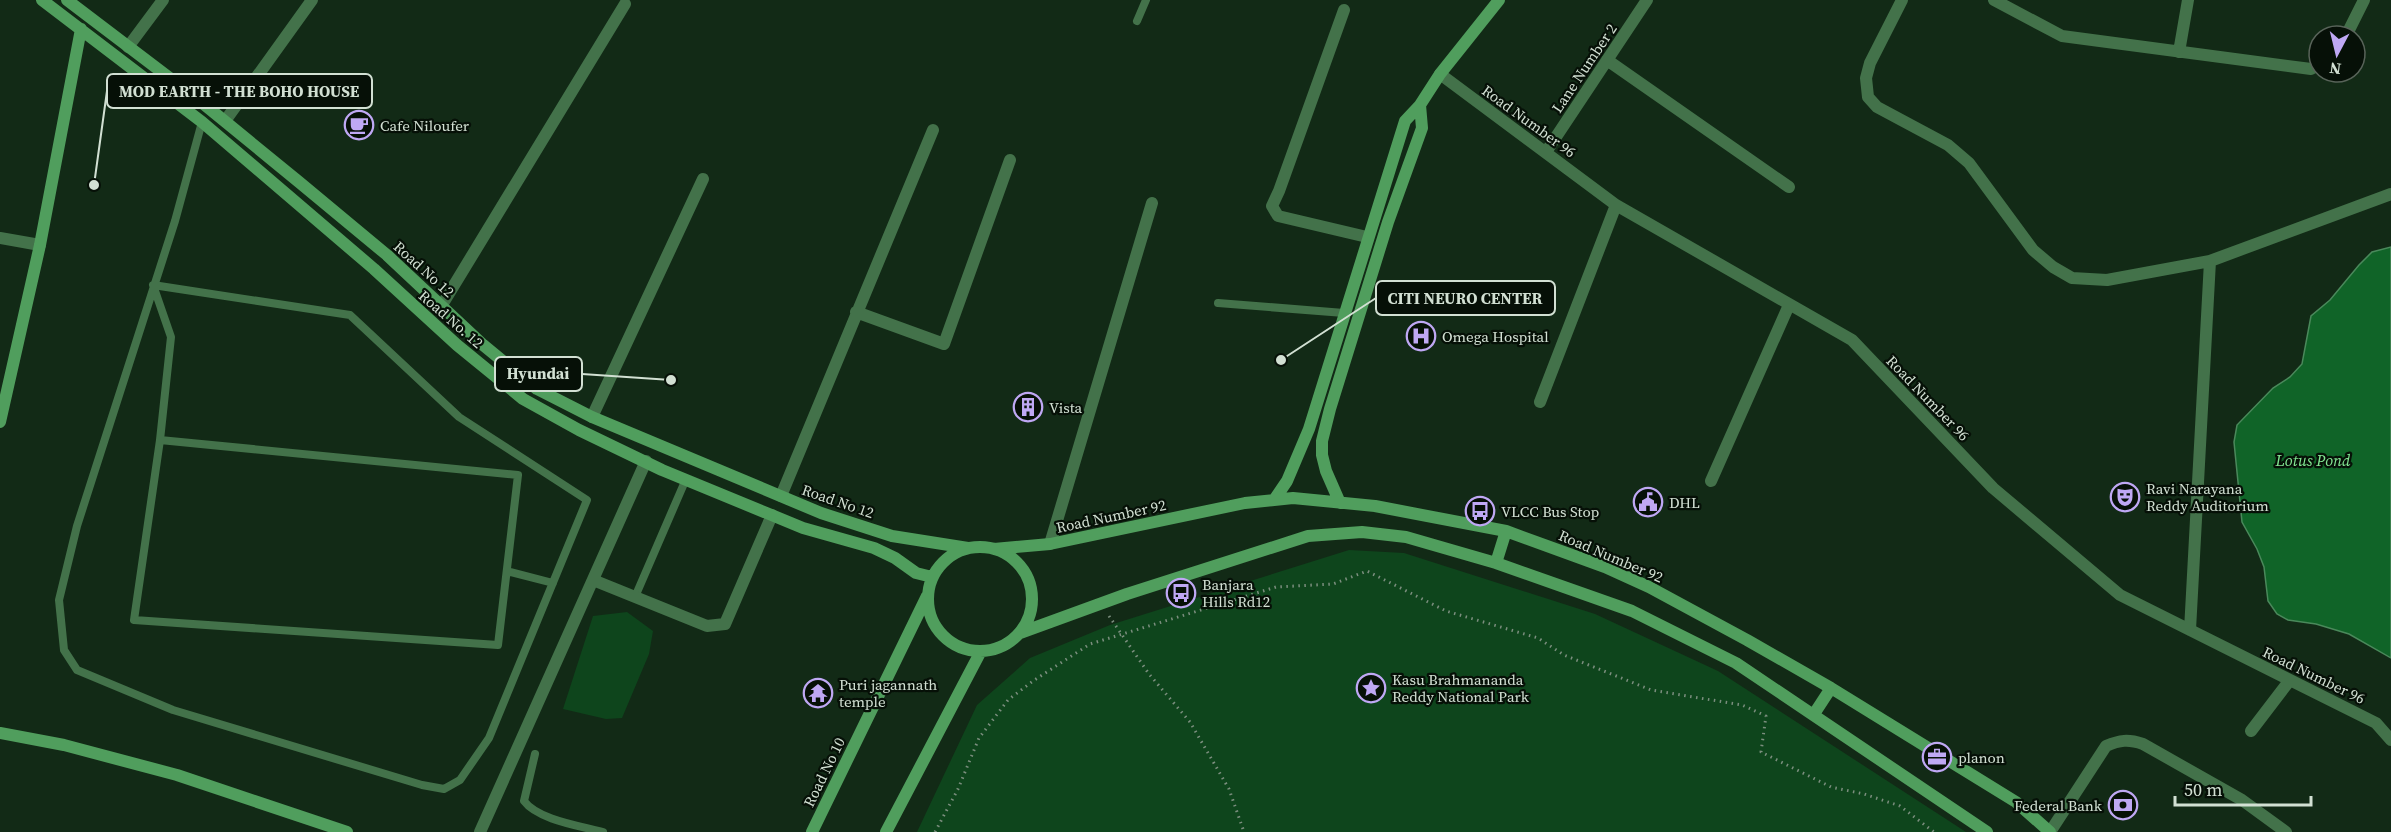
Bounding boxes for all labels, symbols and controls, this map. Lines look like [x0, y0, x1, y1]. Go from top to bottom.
street label: Lane Number 2 [1546, 19, 1622, 117]
north arrow [2307, 24, 2367, 84]
text: N [2328, 57, 2342, 81]
callout: MOD EARTH - THE BOHO HOUSE [107, 74, 372, 108]
text: MOD EARTH - THE BOHO HOUSE [119, 80, 360, 102]
street label: Road Number 96 [1478, 80, 1580, 162]
cafe icon: Cafe Niloufer [343, 109, 375, 141]
place label: Cafe Niloufer [380, 115, 470, 136]
street label: Road No 12 [389, 236, 459, 302]
callout: CITI NEURO CENTER [1376, 281, 1555, 315]
street label: Road No. 12 [414, 285, 488, 353]
text: CITI NEURO CENTER [1388, 287, 1543, 309]
hospital icon: Omega Hospital [1405, 320, 1437, 352]
place label: Omega Hospital [1442, 326, 1549, 347]
street label: Road Number 96 [1882, 351, 1974, 445]
callout: Hyundai [495, 357, 582, 391]
text: Hyundai [507, 362, 569, 384]
building icon: Vista [1012, 391, 1044, 423]
place label: Vista [1049, 397, 1083, 418]
water label: Lotus Pond [2275, 449, 2351, 471]
place label: Ravi Narayana Reddy Auditorium [2146, 478, 2269, 516]
street label: Road No 12 [799, 479, 877, 523]
theatre icon: Ravi Narayana Reddy Auditorium [2109, 481, 2141, 513]
public building icon: DHL [1632, 486, 1664, 518]
place label: DHL [1669, 492, 1700, 513]
street label: Road Number 92 [1054, 494, 1168, 538]
bus stop icon: VLCC Bus Stop [1464, 495, 1496, 527]
place label: VLCC Bus Stop [1501, 501, 1600, 522]
street label: Road Number 92 [1556, 525, 1666, 587]
place label: Banjara Hills Rd12 [1202, 574, 1270, 612]
bus stop icon: Banjara Hills Rd12 [1165, 577, 1197, 609]
street label: Road Number 96 [2259, 641, 2369, 709]
place label: Kasu Brahmananda Reddy National Park [1392, 669, 1530, 707]
place icon: Kasu Brahmananda Reddy National Park [1355, 672, 1387, 704]
place label: Puri jagannath temple [839, 674, 937, 712]
temple icon: Puri jagannath temple [802, 677, 834, 709]
street label: Road No 10 [798, 734, 850, 810]
office icon: planon [1921, 741, 1953, 773]
place label: planon [1958, 747, 2005, 768]
scale bar [2175, 769, 2312, 807]
text: 50 m [2184, 777, 2222, 802]
bank icon: Federal Bank [2107, 789, 2139, 821]
place label: Federal Bank [2014, 795, 2103, 816]

